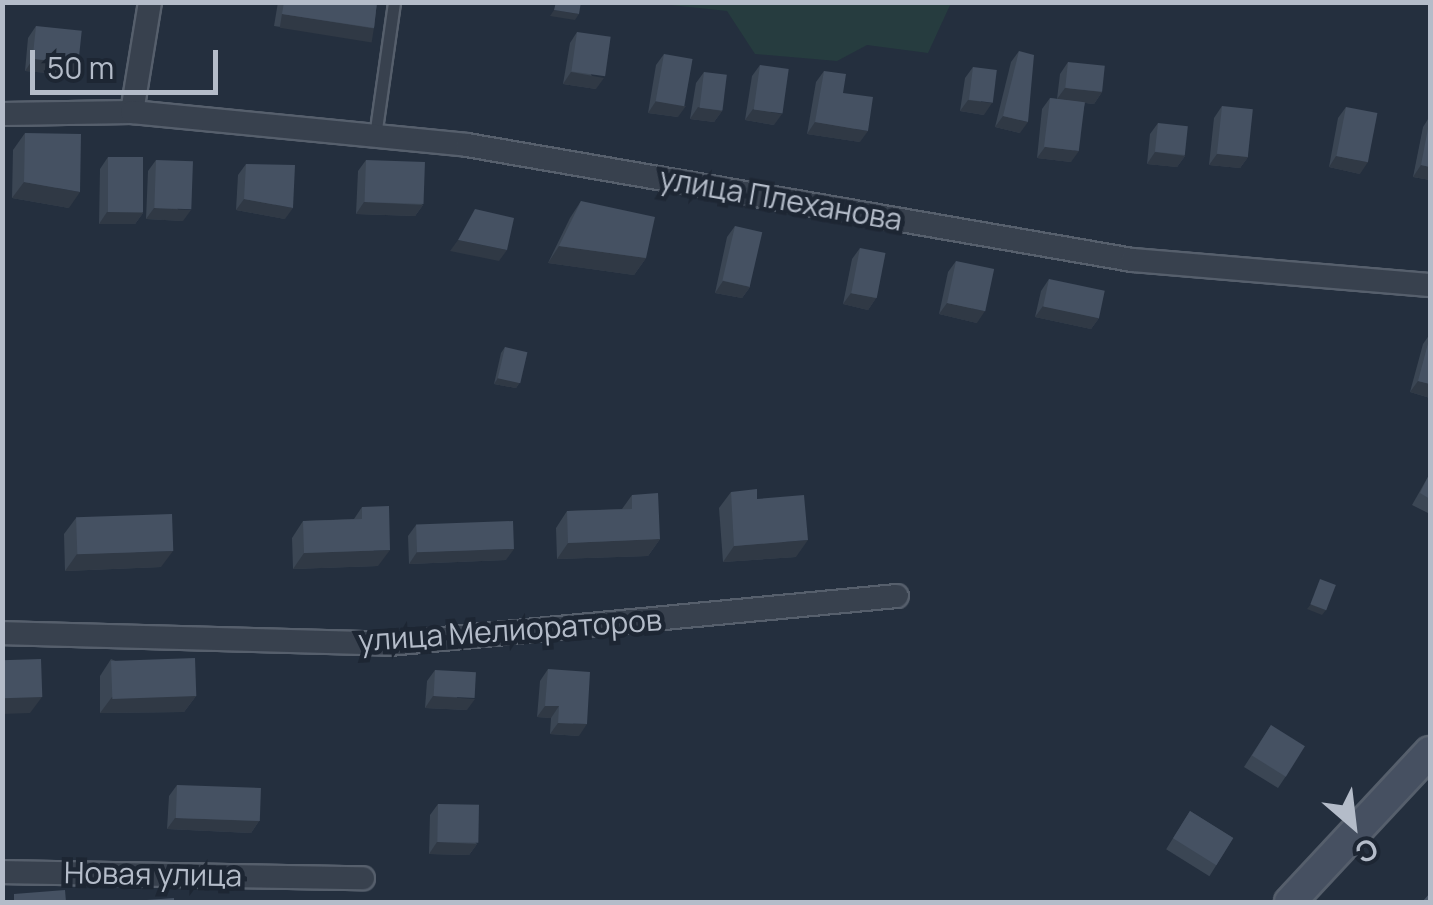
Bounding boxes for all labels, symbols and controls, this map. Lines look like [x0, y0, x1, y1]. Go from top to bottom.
scale bar [35, 30, 222, 92]
text: 50 m [47, 47, 114, 88]
street label: улица Плеханова [657, 160, 905, 238]
street label: улица Мелиораторов [357, 601, 663, 659]
north arrow [1303, 775, 1403, 875]
text: С [1349, 830, 1385, 873]
street label: Новая улица [64, 854, 242, 894]

